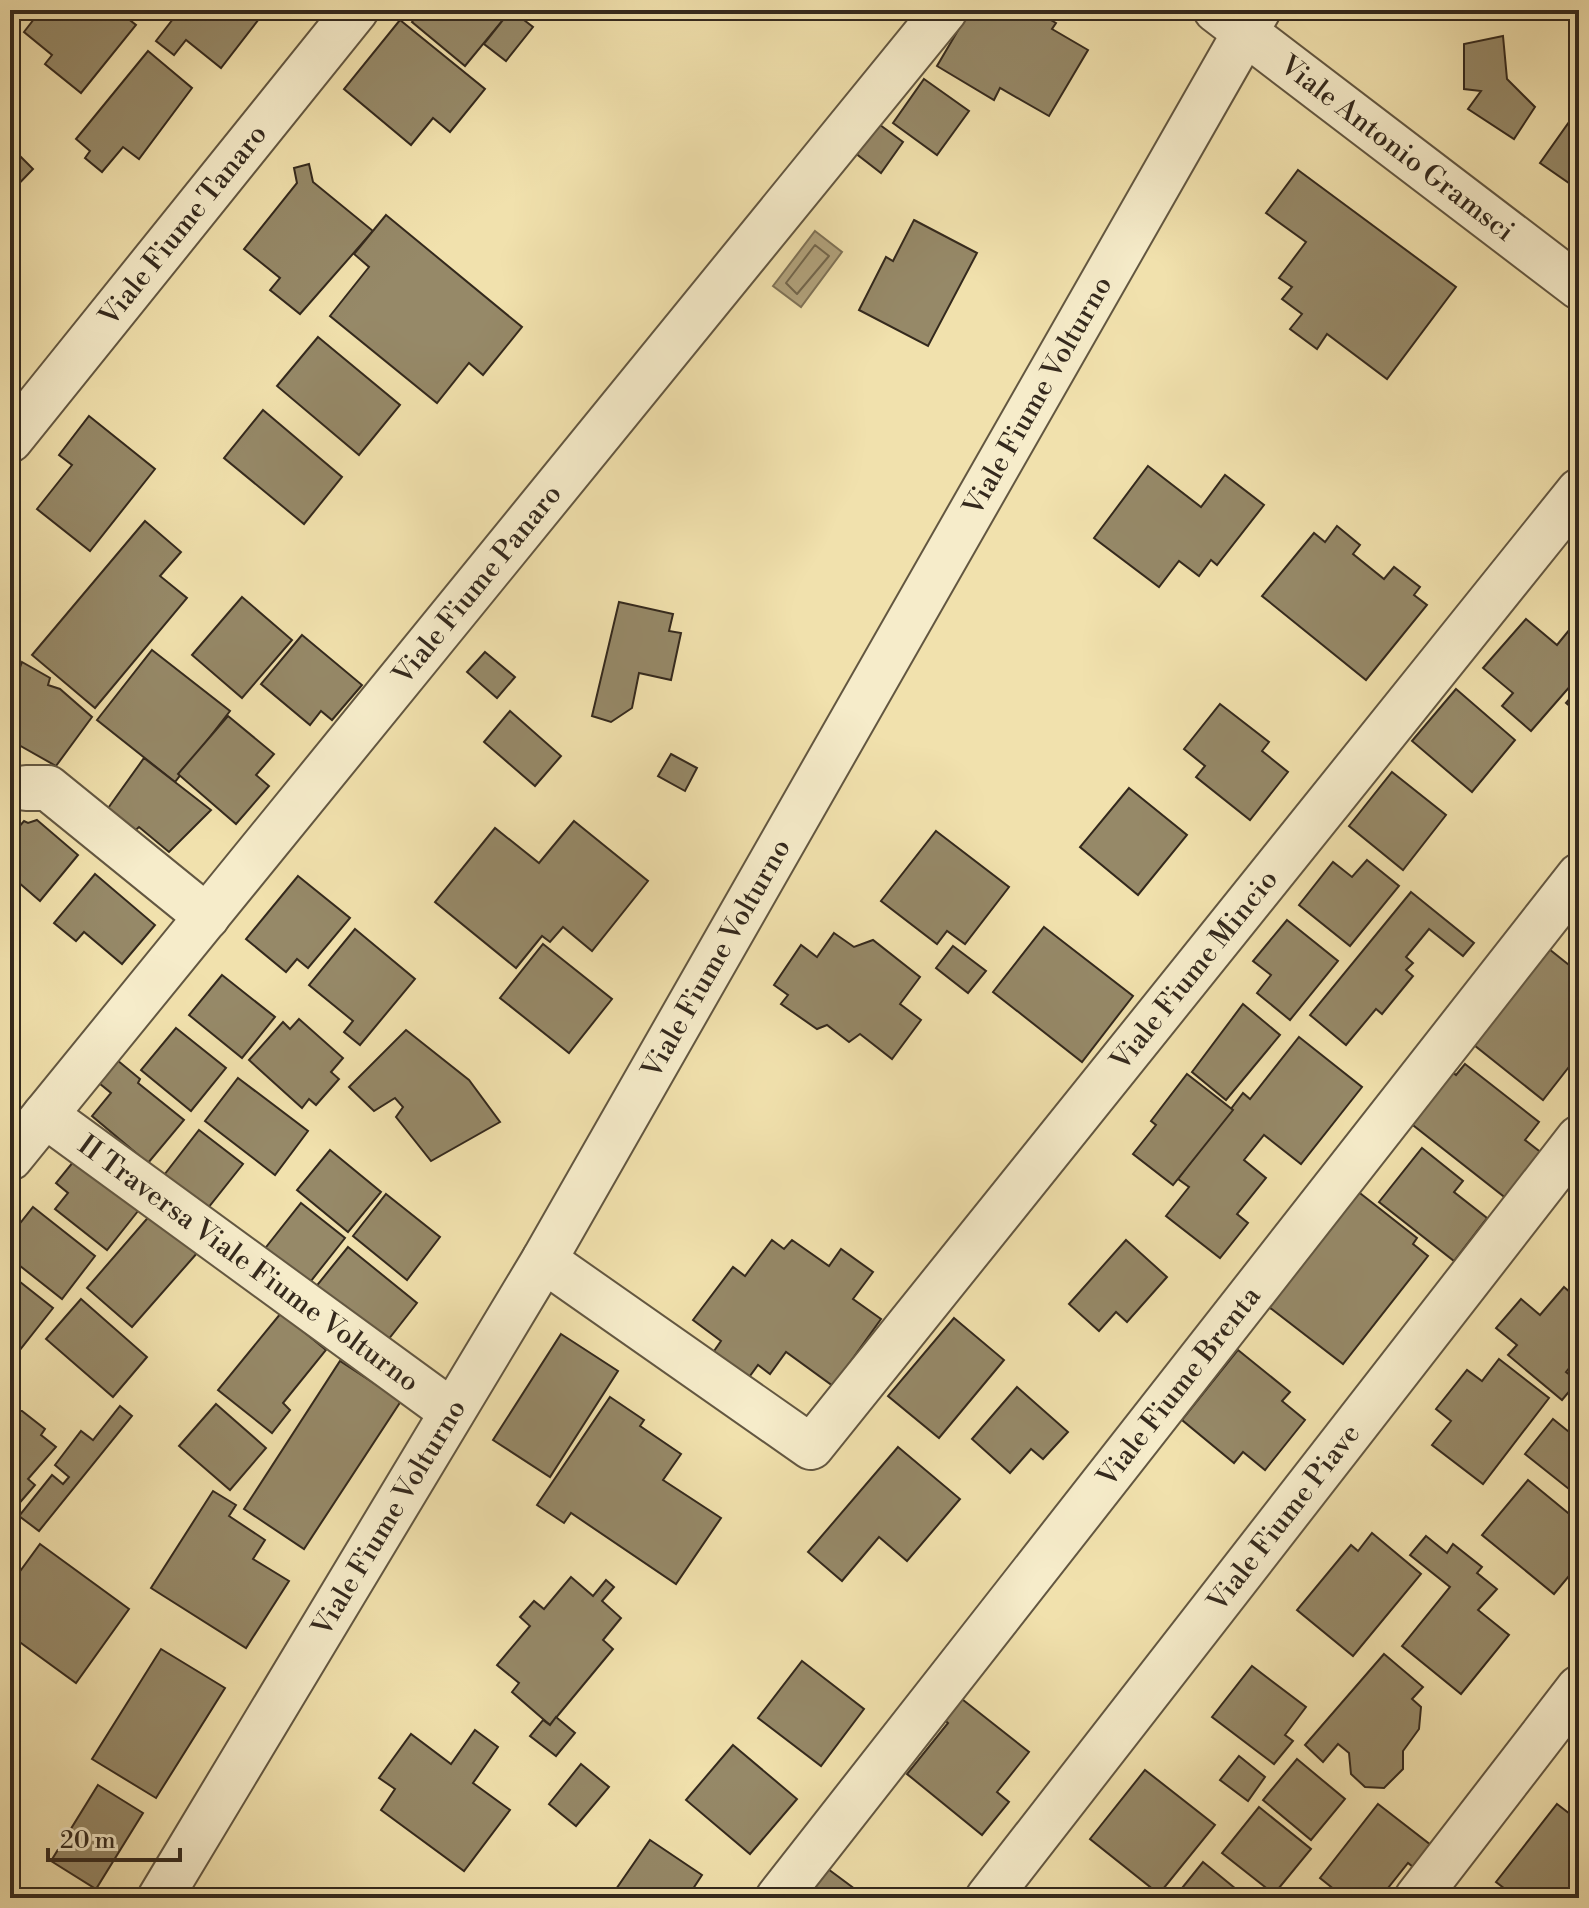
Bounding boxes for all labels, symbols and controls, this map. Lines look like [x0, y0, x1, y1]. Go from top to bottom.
street label: Viale Antonio Gramsci [1272, 47, 1521, 249]
street label: Viale Fiume Tanaro [91, 117, 275, 334]
street label: Viale Fiume Volturno [955, 270, 1120, 523]
street label: Viale Fiume Panaro [385, 477, 569, 692]
street label: Viale Fiume Volturno [634, 832, 799, 1085]
street label: Viale Fiume Mincio [1102, 862, 1286, 1078]
street label: II Traversa Viale Fiume Volturno [71, 1127, 426, 1400]
street label: Viale Fiume Brenta [1089, 1279, 1269, 1494]
street label: Viale Fiume Volturno [304, 1393, 474, 1643]
street label: Viale Fiume Piave [1200, 1417, 1368, 1619]
scale bar [48, 1812, 180, 1862]
text: 20 m [60, 1826, 116, 1856]

